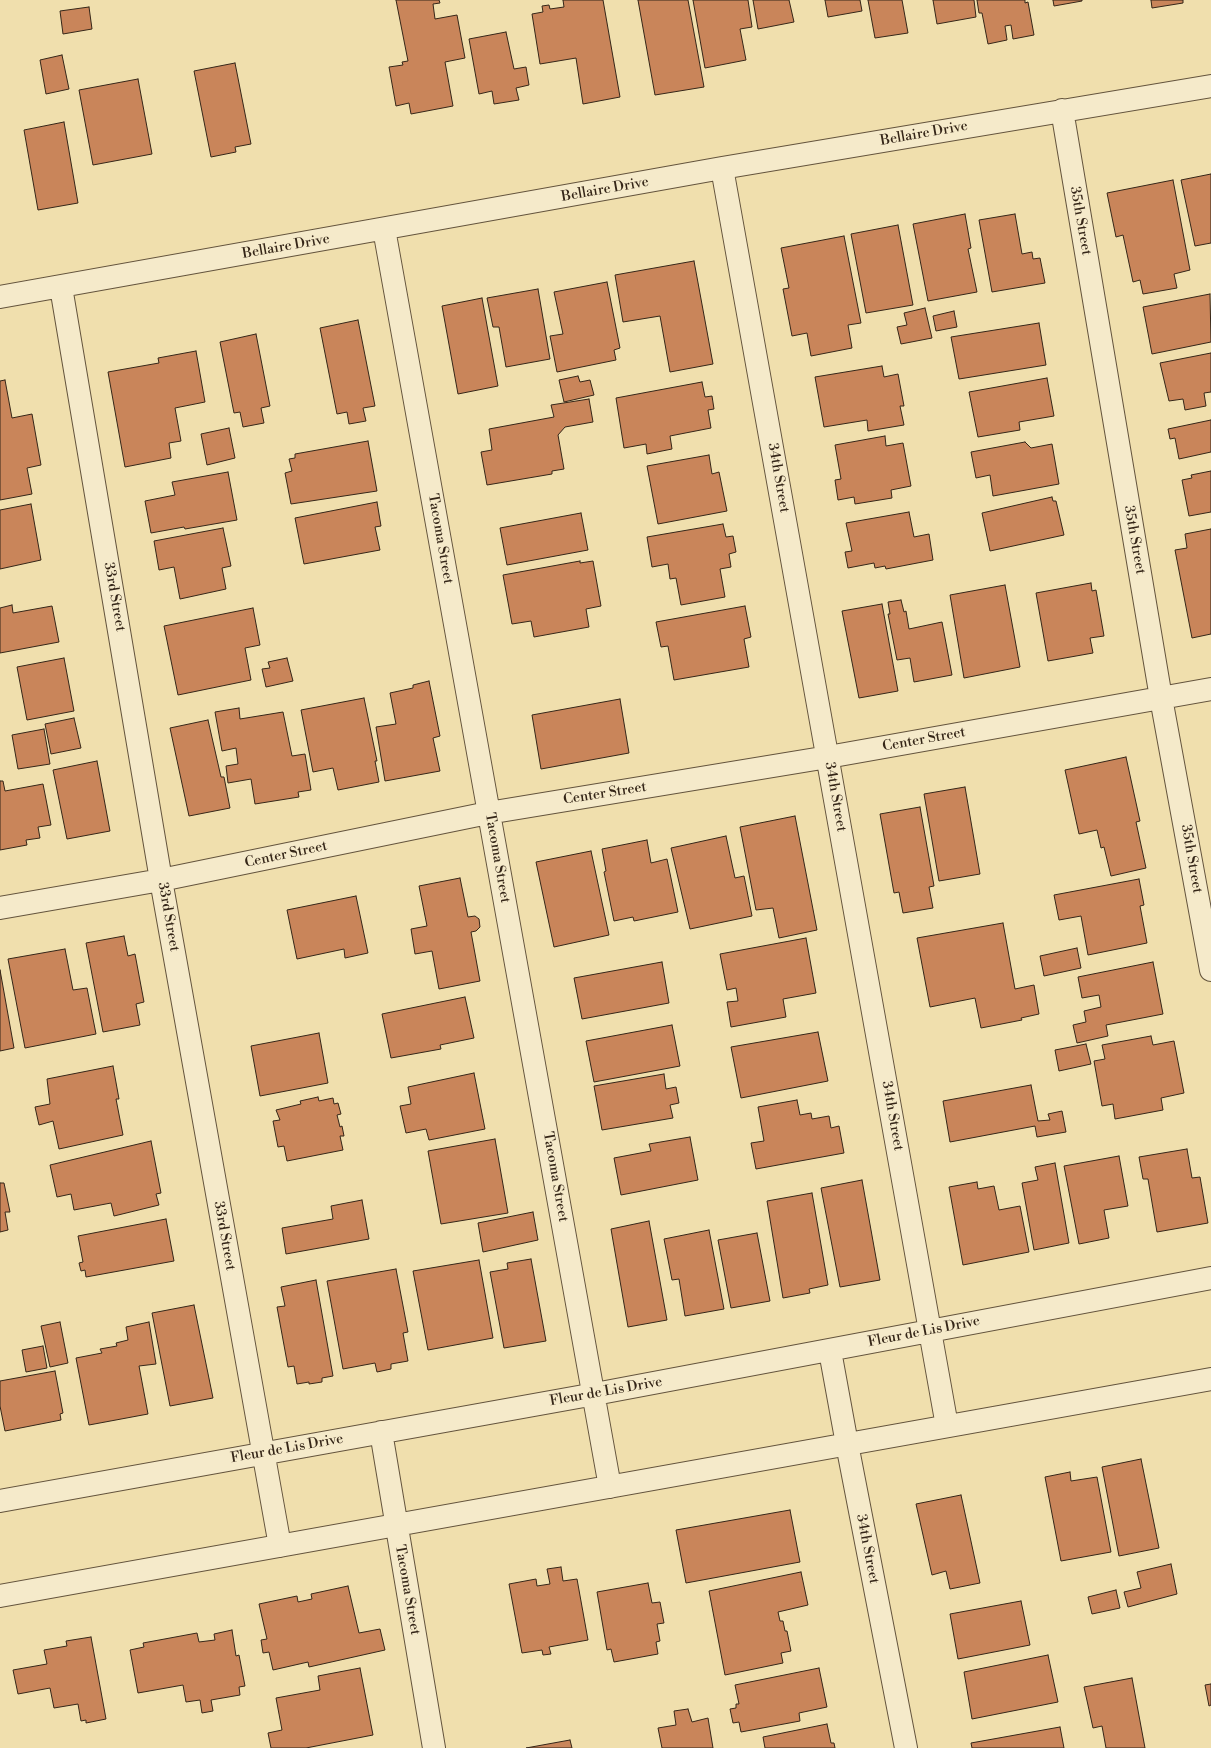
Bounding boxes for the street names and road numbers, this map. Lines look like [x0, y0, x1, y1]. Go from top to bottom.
street label: Bellaire Drive [879, 118, 969, 150]
street label: Bellaire Drive [560, 174, 650, 206]
street label: 35th Street [1066, 185, 1094, 257]
street label: Bellaire Drive [241, 231, 331, 263]
street label: 34th Street [764, 442, 792, 514]
street label: Tacoma Street [424, 493, 456, 585]
street label: 35th Street [1120, 504, 1148, 576]
street label: 33rd Street [100, 561, 128, 633]
street label: Center Street [881, 724, 967, 756]
street label: 34th Street [821, 761, 849, 833]
street label: Center Street [562, 779, 648, 809]
street label: Tacoma Street [481, 812, 513, 904]
street label: 35th Street [1177, 823, 1205, 895]
street label: Center Street [243, 838, 329, 872]
street label: 33rd Street [154, 881, 182, 953]
street label: 34th Street [878, 1080, 906, 1152]
street label: Tacoma Street [539, 1131, 571, 1223]
street label: 33rd Street [210, 1200, 238, 1272]
street label: Fleur de Lis Drive [867, 1313, 981, 1351]
street label: Fleur de Lis Drive [549, 1374, 663, 1410]
street label: Fleur de Lis Drive [230, 1431, 344, 1467]
street label: 34th Street [852, 1513, 882, 1585]
street label: Tacoma Street [391, 1544, 423, 1636]

